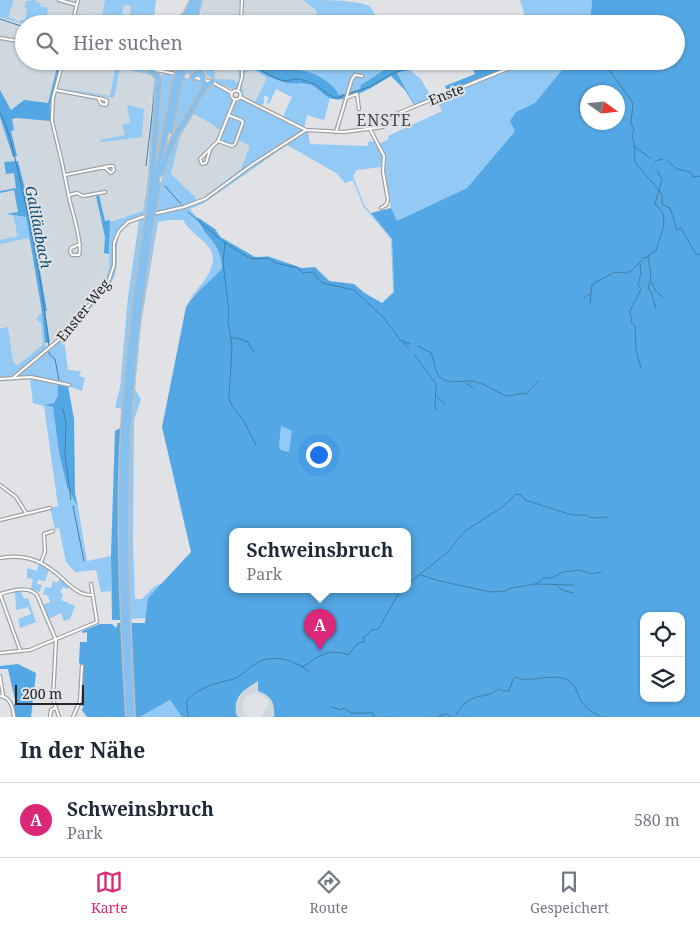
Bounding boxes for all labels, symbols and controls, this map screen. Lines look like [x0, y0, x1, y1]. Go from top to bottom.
search box [15, 15, 685, 70]
icon: search [33, 29, 61, 57]
text: Hier suchen [73, 30, 183, 56]
street label: Enste [426, 79, 466, 109]
north arrow [580, 85, 625, 130]
district label: ENSTE [356, 109, 412, 131]
water label: Galiläabach [21, 184, 57, 270]
street label: Enster Weg [52, 274, 114, 345]
your location [306, 442, 332, 468]
popup [229, 528, 411, 593]
text: Schweinsbruch [247, 537, 393, 563]
text: Park [247, 563, 282, 585]
pin: A [304, 609, 336, 650]
map controls [640, 612, 685, 702]
button: locate [640, 612, 685, 657]
button: layers [640, 657, 685, 702]
scale bar [15, 682, 84, 705]
text: 200 m [22, 684, 62, 703]
text: In der Nähe [20, 736, 145, 764]
text: Schweinsbruch [67, 796, 214, 822]
text: A [30, 809, 42, 831]
text: 580 m [634, 809, 680, 831]
text: Park [67, 822, 103, 844]
tab: Karte [91, 868, 128, 917]
tab: Route [309, 868, 348, 917]
tab: Gespeichert [530, 868, 609, 917]

